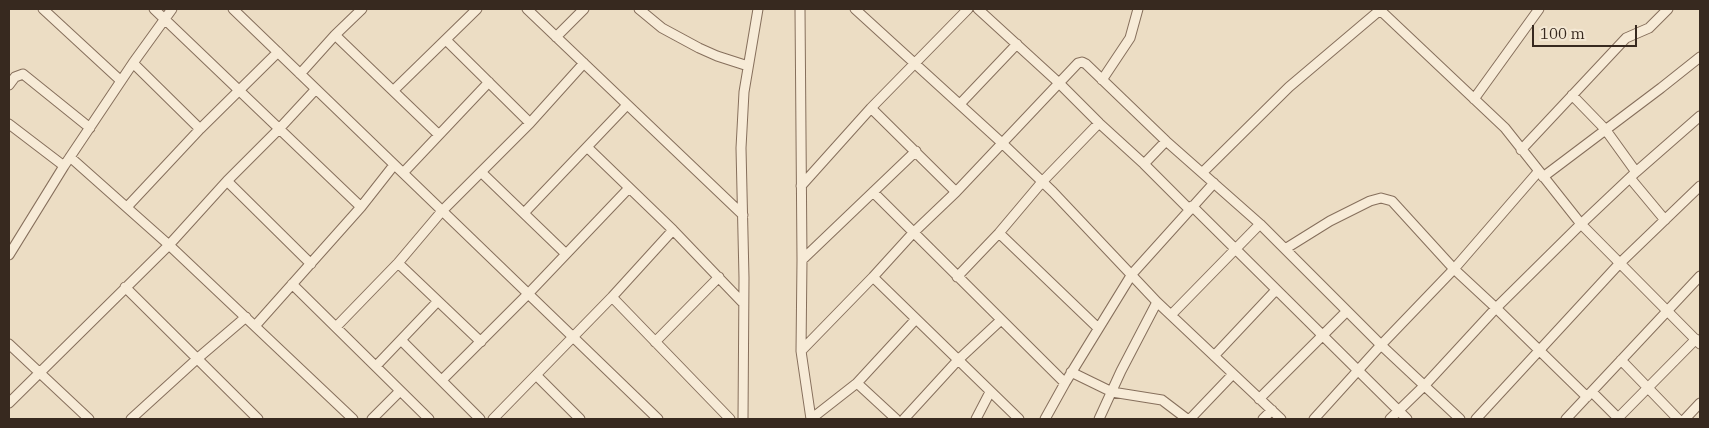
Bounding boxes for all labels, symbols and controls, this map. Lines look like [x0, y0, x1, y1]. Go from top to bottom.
scale bar [1534, 15, 1639, 47]
text: 100 m [1540, 24, 1585, 43]

